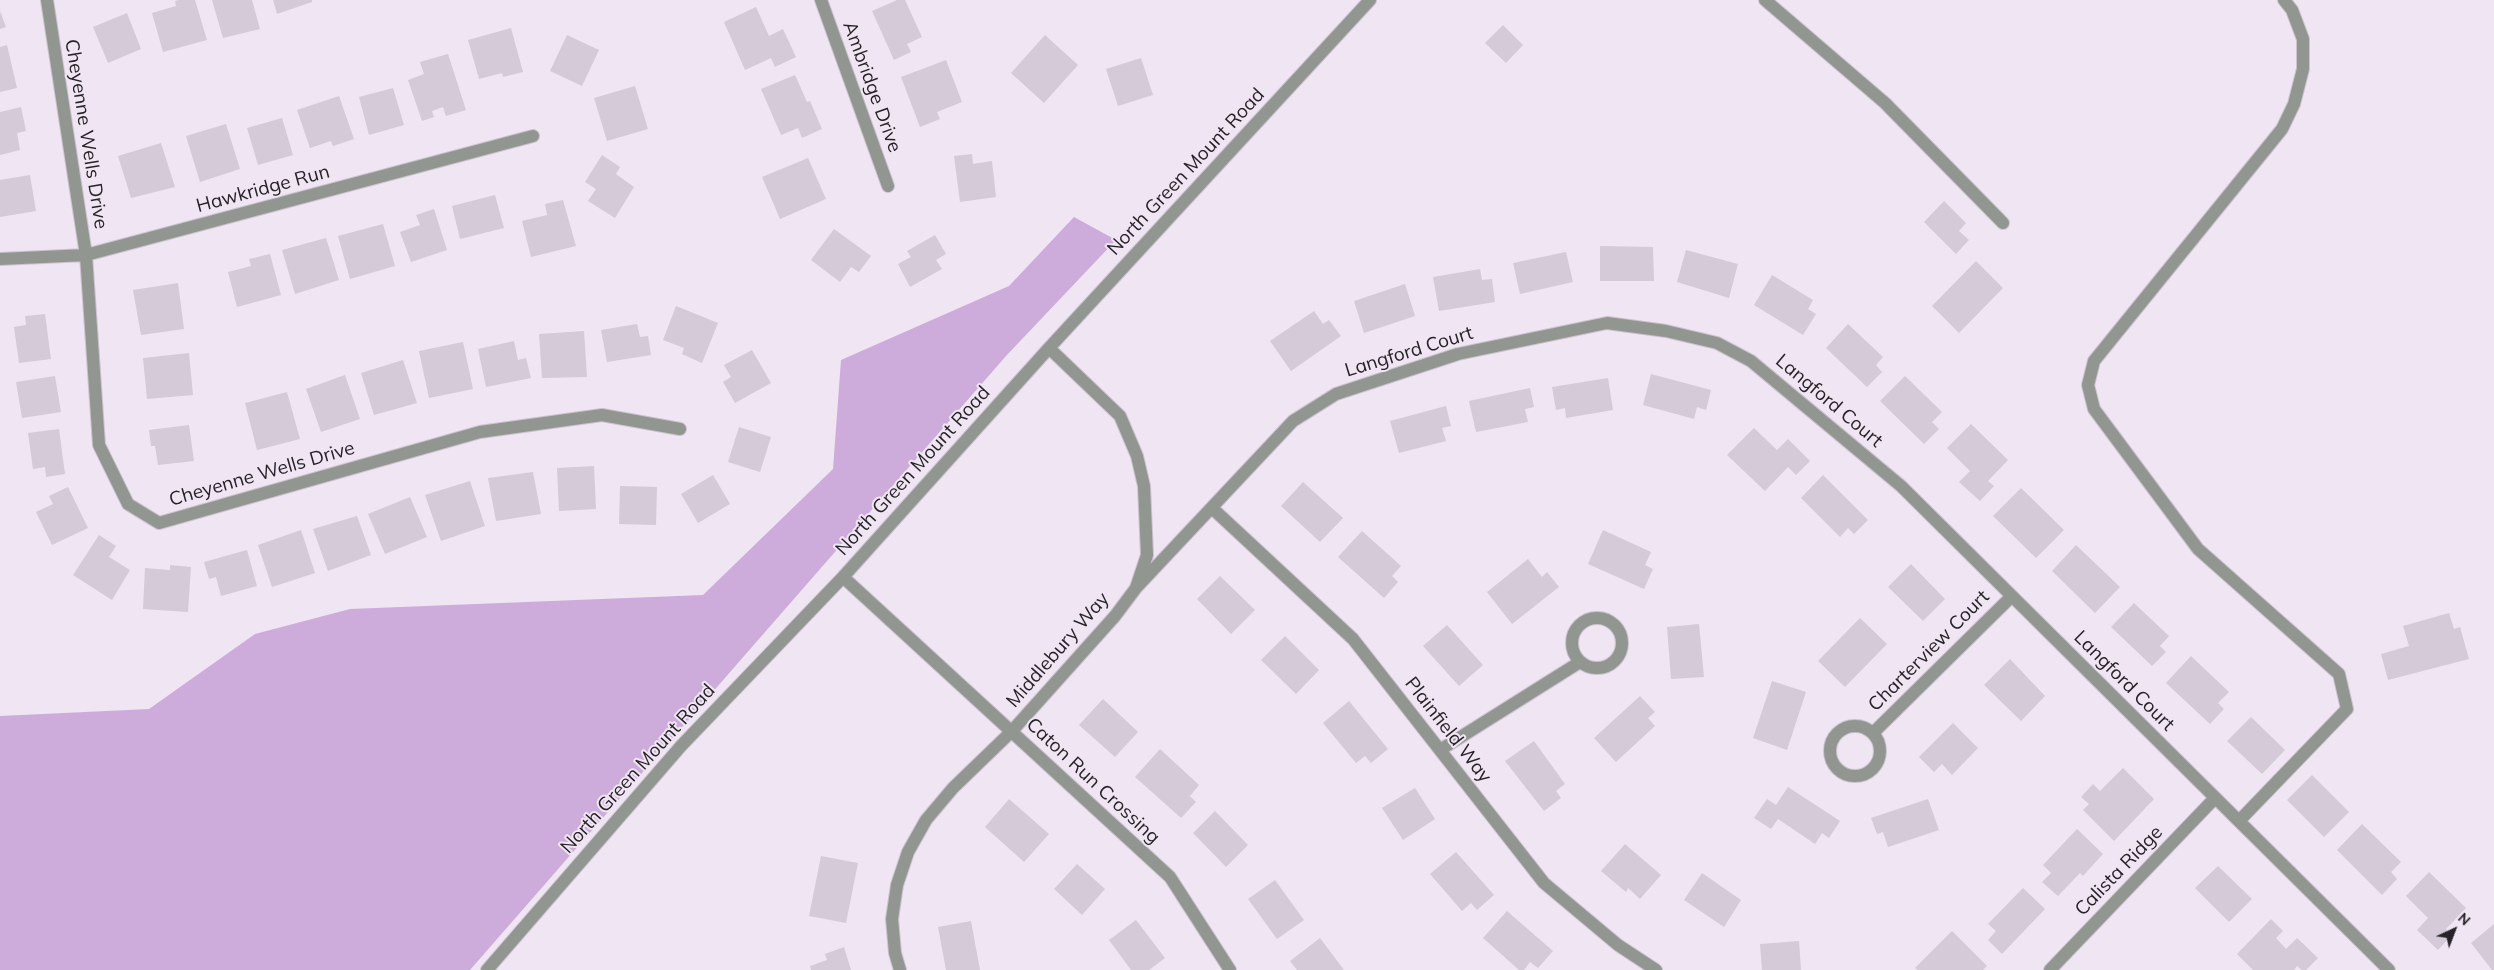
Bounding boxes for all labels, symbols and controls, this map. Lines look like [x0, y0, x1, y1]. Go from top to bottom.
street label: Ambridge Drive [838, 18, 906, 156]
street label: Cheyenne Wells Drive [60, 37, 112, 231]
street label: North Green Mount Road [1103, 84, 1269, 260]
street label: Hawkridge Run [194, 160, 332, 218]
street label: Langford Court [1342, 322, 1476, 382]
street label: Langford Court [1771, 350, 1887, 452]
street label: North Green Mount Road [831, 382, 995, 560]
street label: Cheyenne Wells Drive [167, 437, 357, 511]
street label: Charterview Court [1864, 586, 1994, 716]
street label: Middlebury Way [1002, 588, 1114, 712]
street label: Langford Court [2069, 626, 2179, 736]
street label: Plainfield Way [1400, 673, 1496, 787]
street label: North Green Mount Road [556, 680, 720, 858]
street label: Caton Run Crossing [1021, 713, 1165, 849]
street label: Calista Ridge [2070, 821, 2168, 921]
north arrow [2429, 905, 2479, 955]
text: N [2454, 909, 2474, 929]

